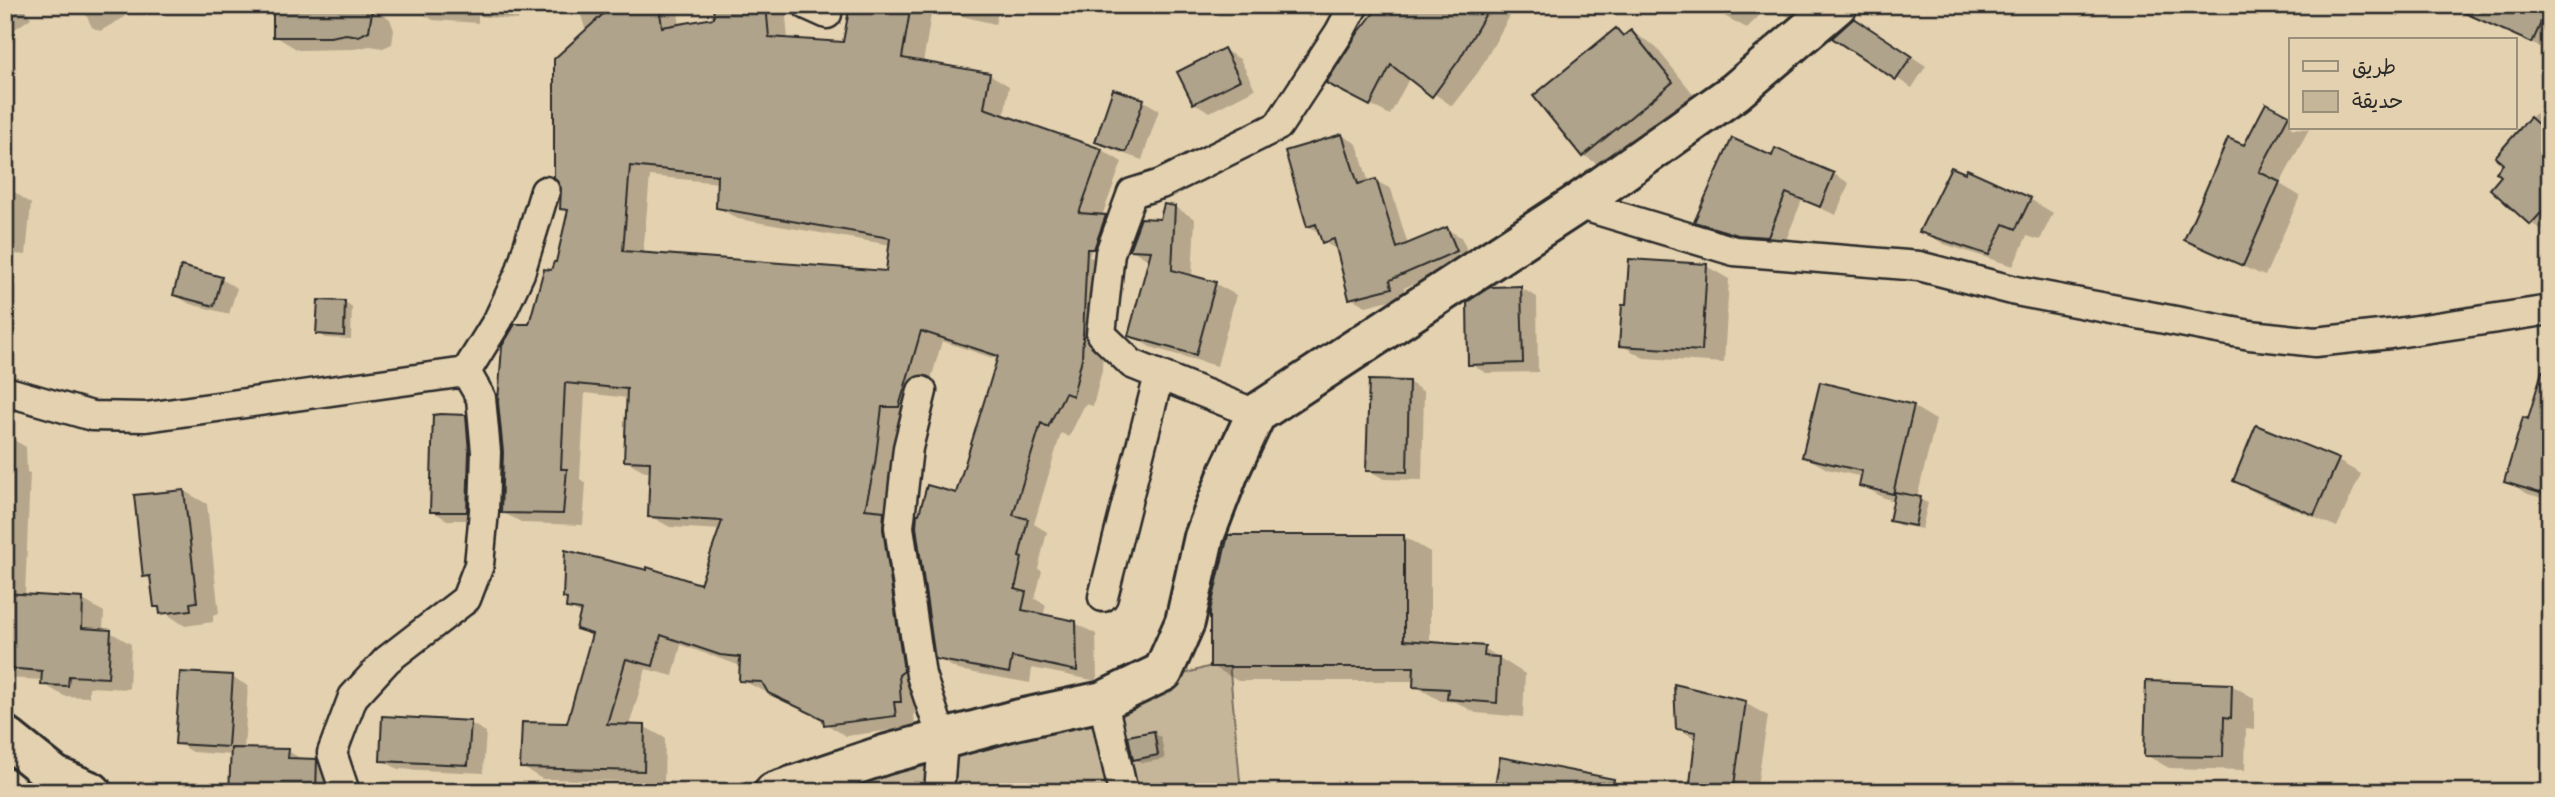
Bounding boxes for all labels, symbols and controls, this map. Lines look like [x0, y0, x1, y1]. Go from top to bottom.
legend [2289, 38, 2516, 130]
text: طريق [2352, 52, 2396, 79]
text: حديقة [2352, 86, 2403, 113]

